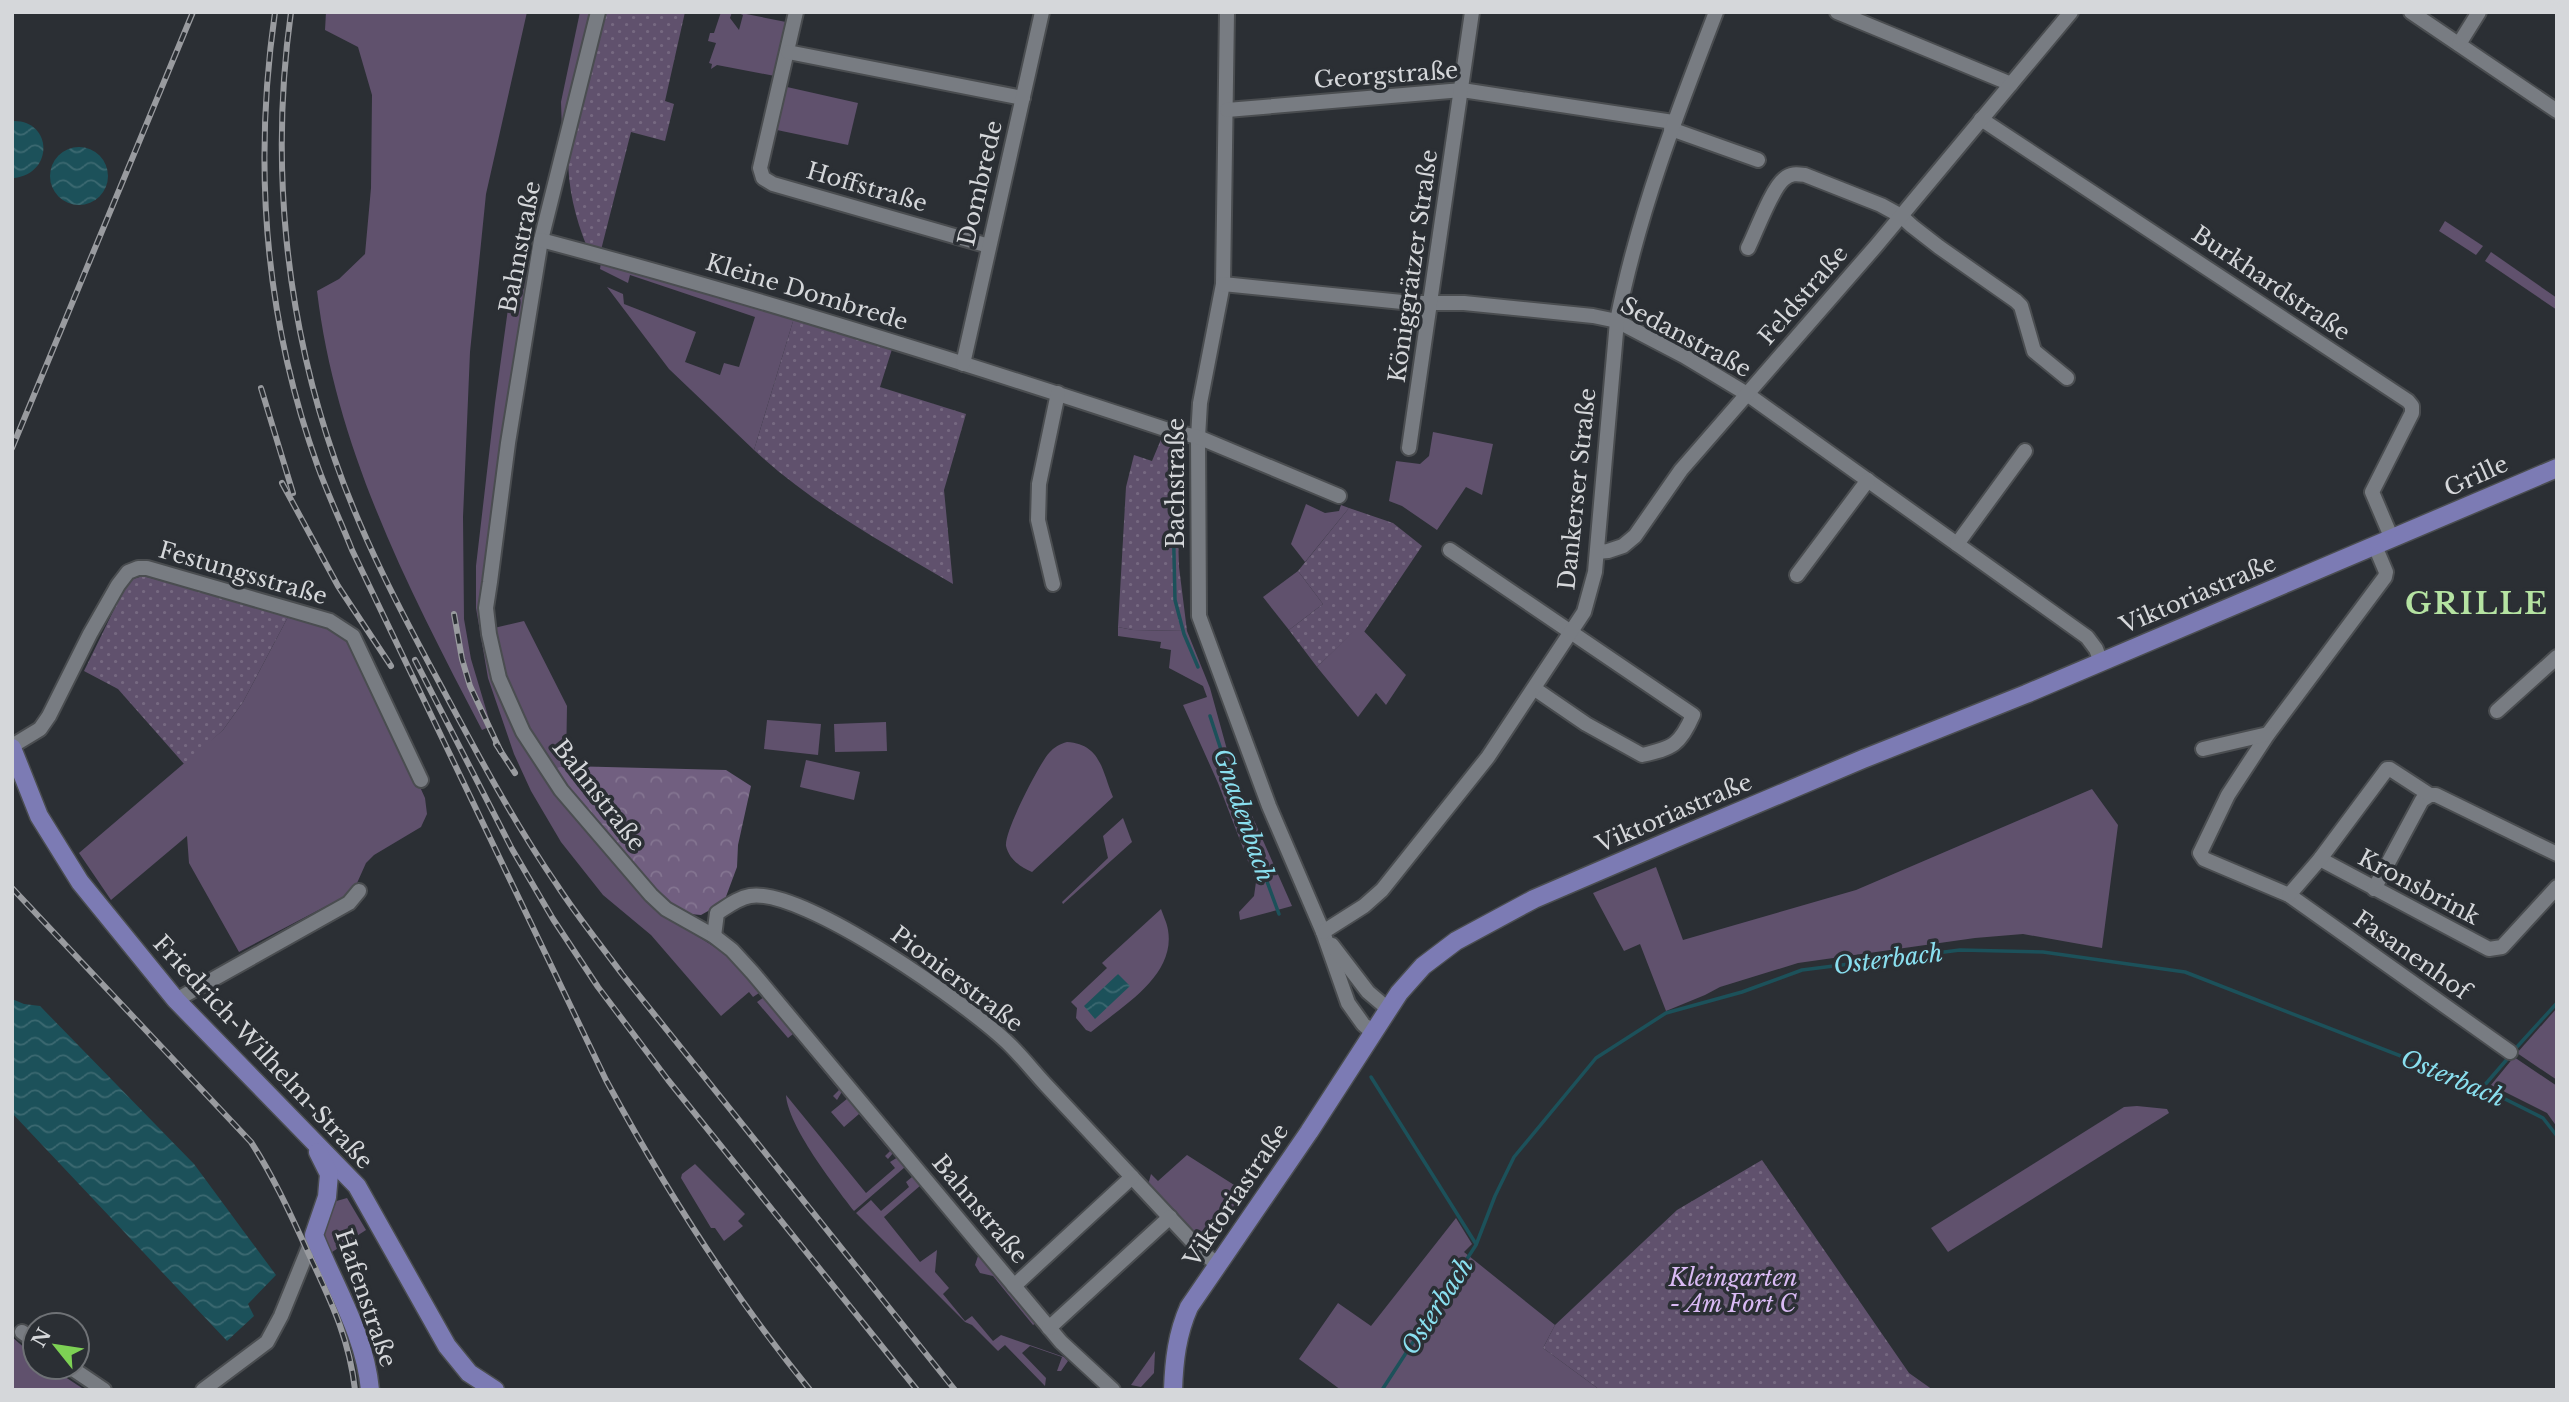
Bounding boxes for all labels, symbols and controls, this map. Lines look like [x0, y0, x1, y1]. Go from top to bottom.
street label: Georgstraße [1313, 56, 1459, 94]
street label: Dombrede [952, 118, 1008, 248]
street label: Königgrätzer Straße [1383, 148, 1443, 384]
street label: Hoffstraße [803, 156, 931, 218]
street label: Bahnstraße [493, 179, 547, 315]
street label: Burkhardstraße [2187, 220, 2355, 346]
street label: Feldstraße [1752, 240, 1854, 350]
street label: Kleine Dombrede [703, 248, 911, 336]
street label: Sedanstraße [1616, 291, 1756, 383]
street label: Dankerser Straße [1552, 387, 1602, 591]
street label: Bachstraße [1162, 418, 1190, 548]
street label: Grille [2440, 450, 2512, 502]
street label: Festungsstraße [156, 536, 330, 610]
street label: Viktoriastraße [2115, 549, 2280, 640]
district label: GRILLE [2405, 585, 2549, 622]
street label: Bahnstraße [547, 734, 651, 856]
water label: Gnadenbach [1208, 744, 1280, 886]
street label: Viktoriastraße [1591, 768, 1756, 859]
street label: Kronsbrink [2353, 843, 2485, 931]
street label: Fasanenhof [2348, 905, 2478, 1007]
street label: Pionierstraße [885, 920, 1029, 1038]
street label: Friedrich-Wilhelm-Straße [147, 929, 379, 1175]
water label: Osterbach [1832, 938, 1944, 980]
water label: Osterbach [2397, 1043, 2509, 1113]
street label: Viktoriastraße [1177, 1118, 1294, 1273]
street label: Bahnstraße [926, 1149, 1034, 1269]
street label: Hafenstraße [329, 1225, 403, 1371]
water label: Osterbach [1395, 1252, 1479, 1360]
park label: Kleingarten - Am Fort C [1668, 1264, 1798, 1318]
north arrow [21, 1311, 91, 1381]
text: N [27, 1324, 56, 1351]

